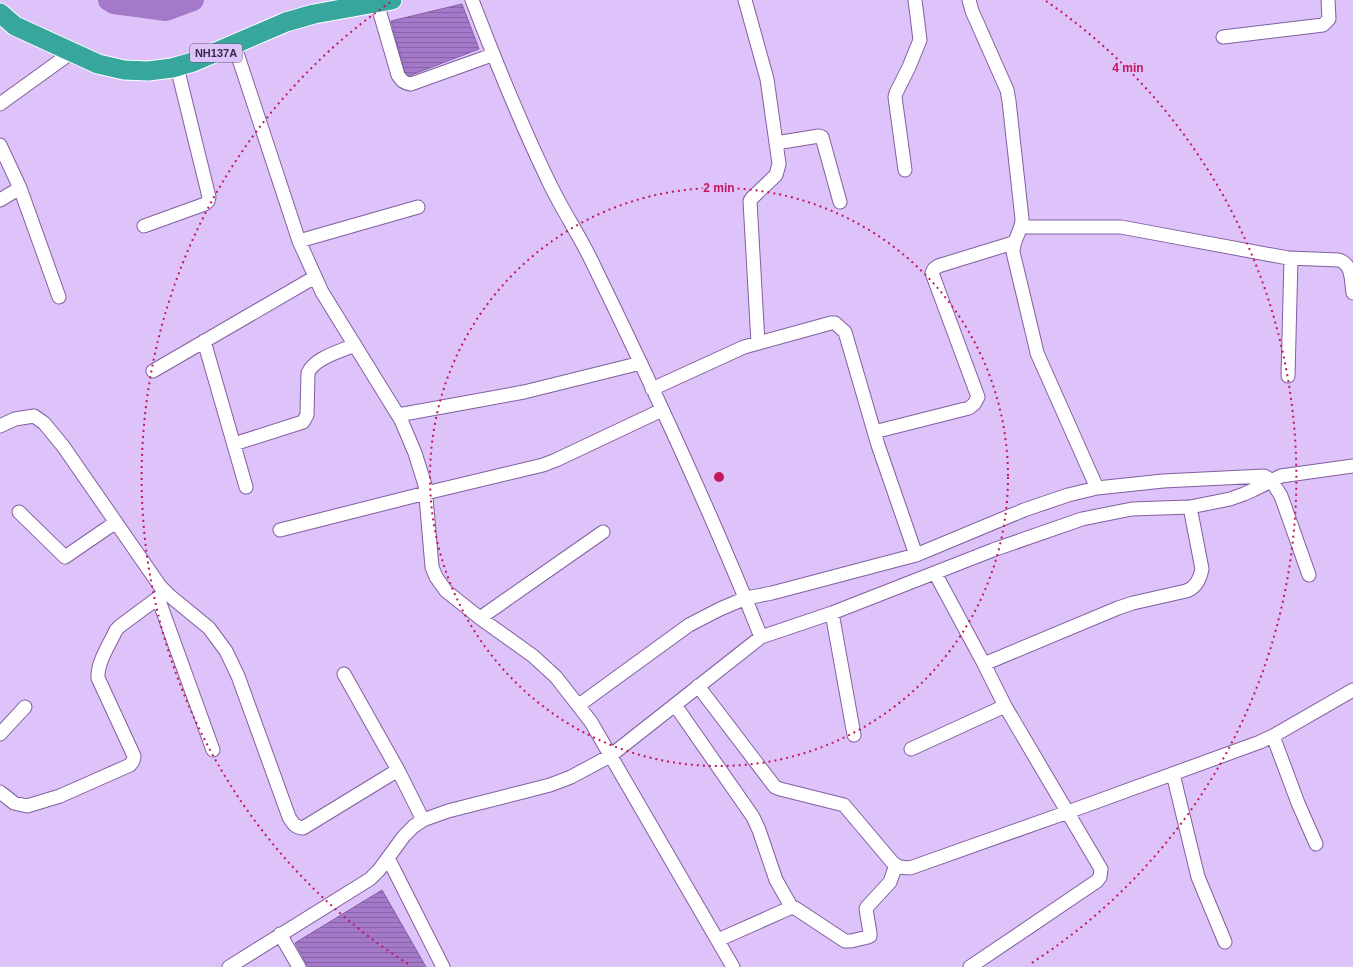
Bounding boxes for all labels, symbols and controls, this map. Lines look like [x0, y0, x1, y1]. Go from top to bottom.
road number: NH137A [190, 44, 242, 62]
text: 4 min [1112, 61, 1144, 75]
text: 2 min [703, 181, 735, 195]
centre of rings [712, 470, 726, 484]

